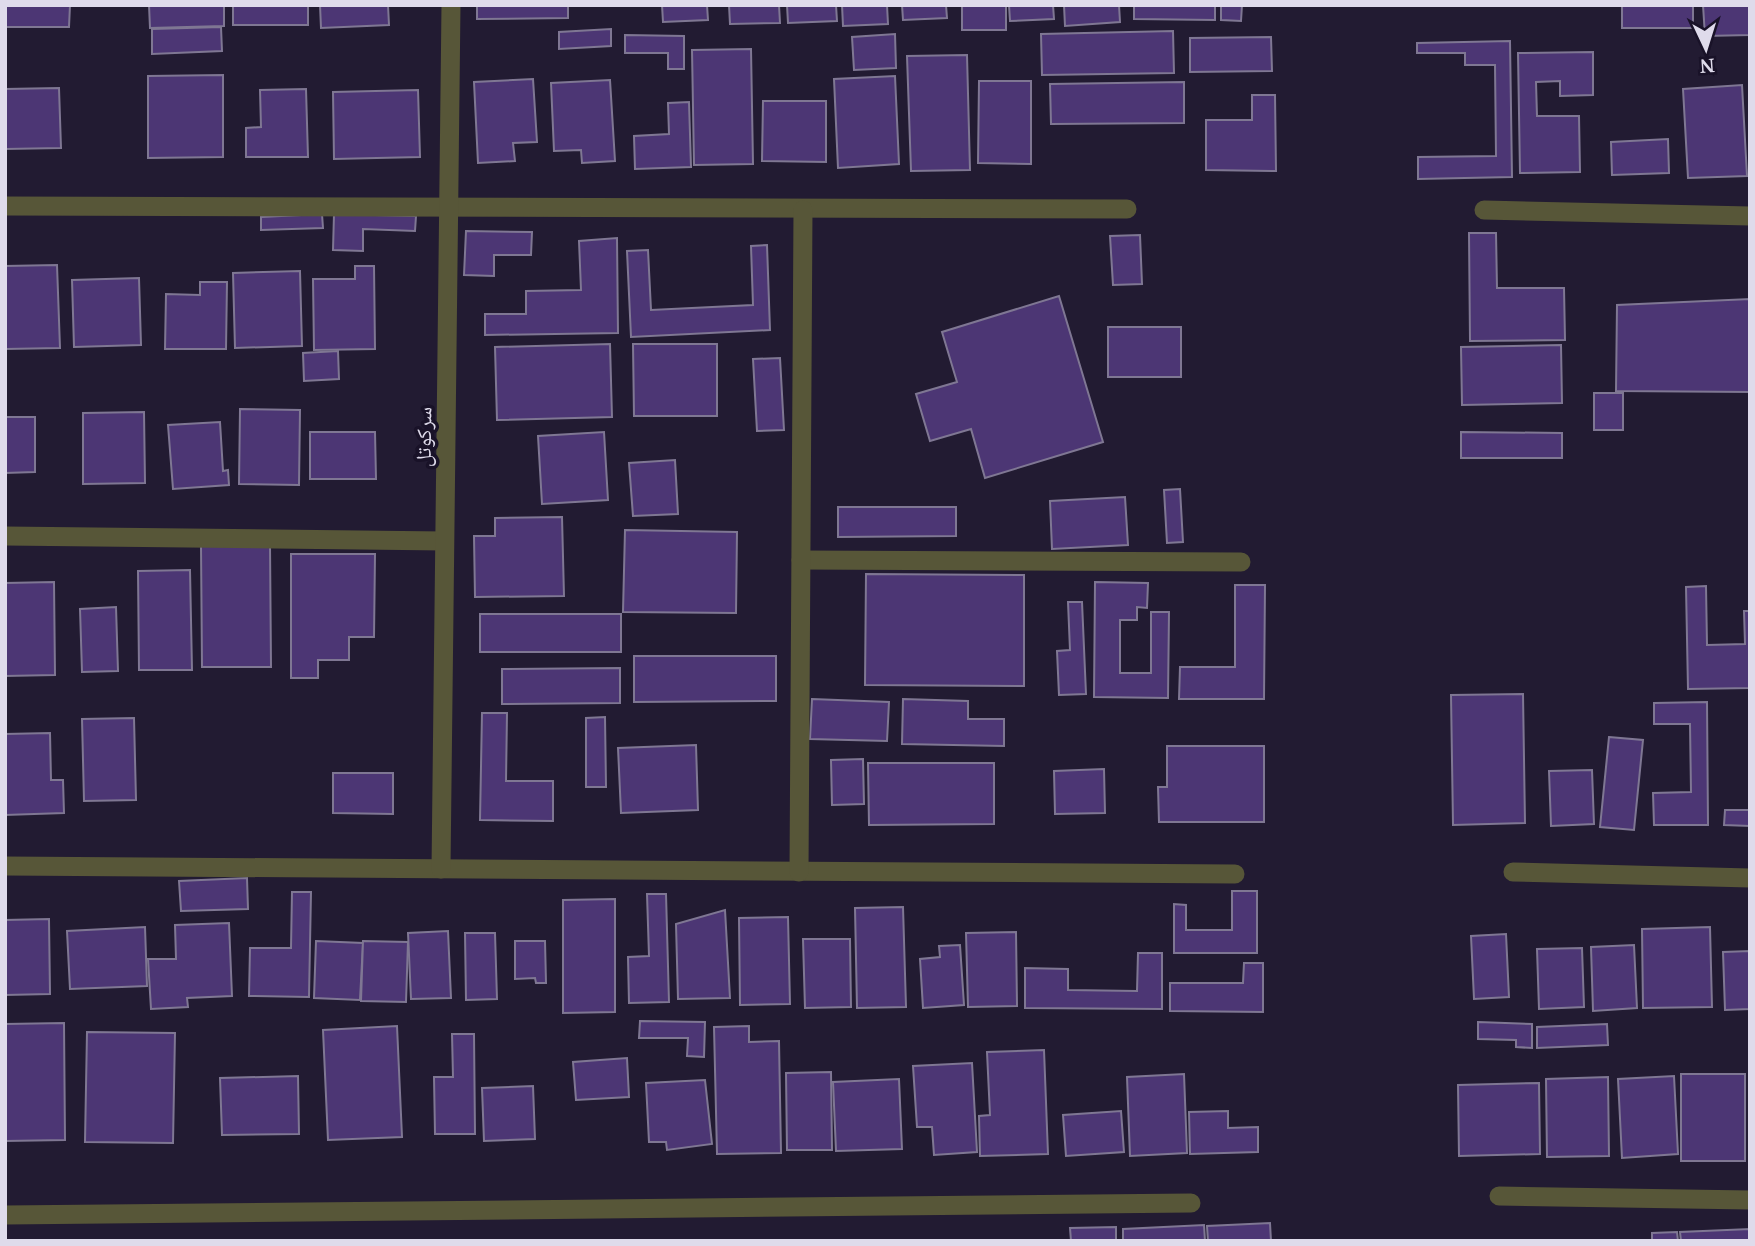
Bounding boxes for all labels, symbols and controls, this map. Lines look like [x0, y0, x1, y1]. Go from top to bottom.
north arrow [1671, 14, 1741, 84]
text: N [1699, 52, 1716, 79]
street label: سرکوتل [408, 407, 438, 467]

